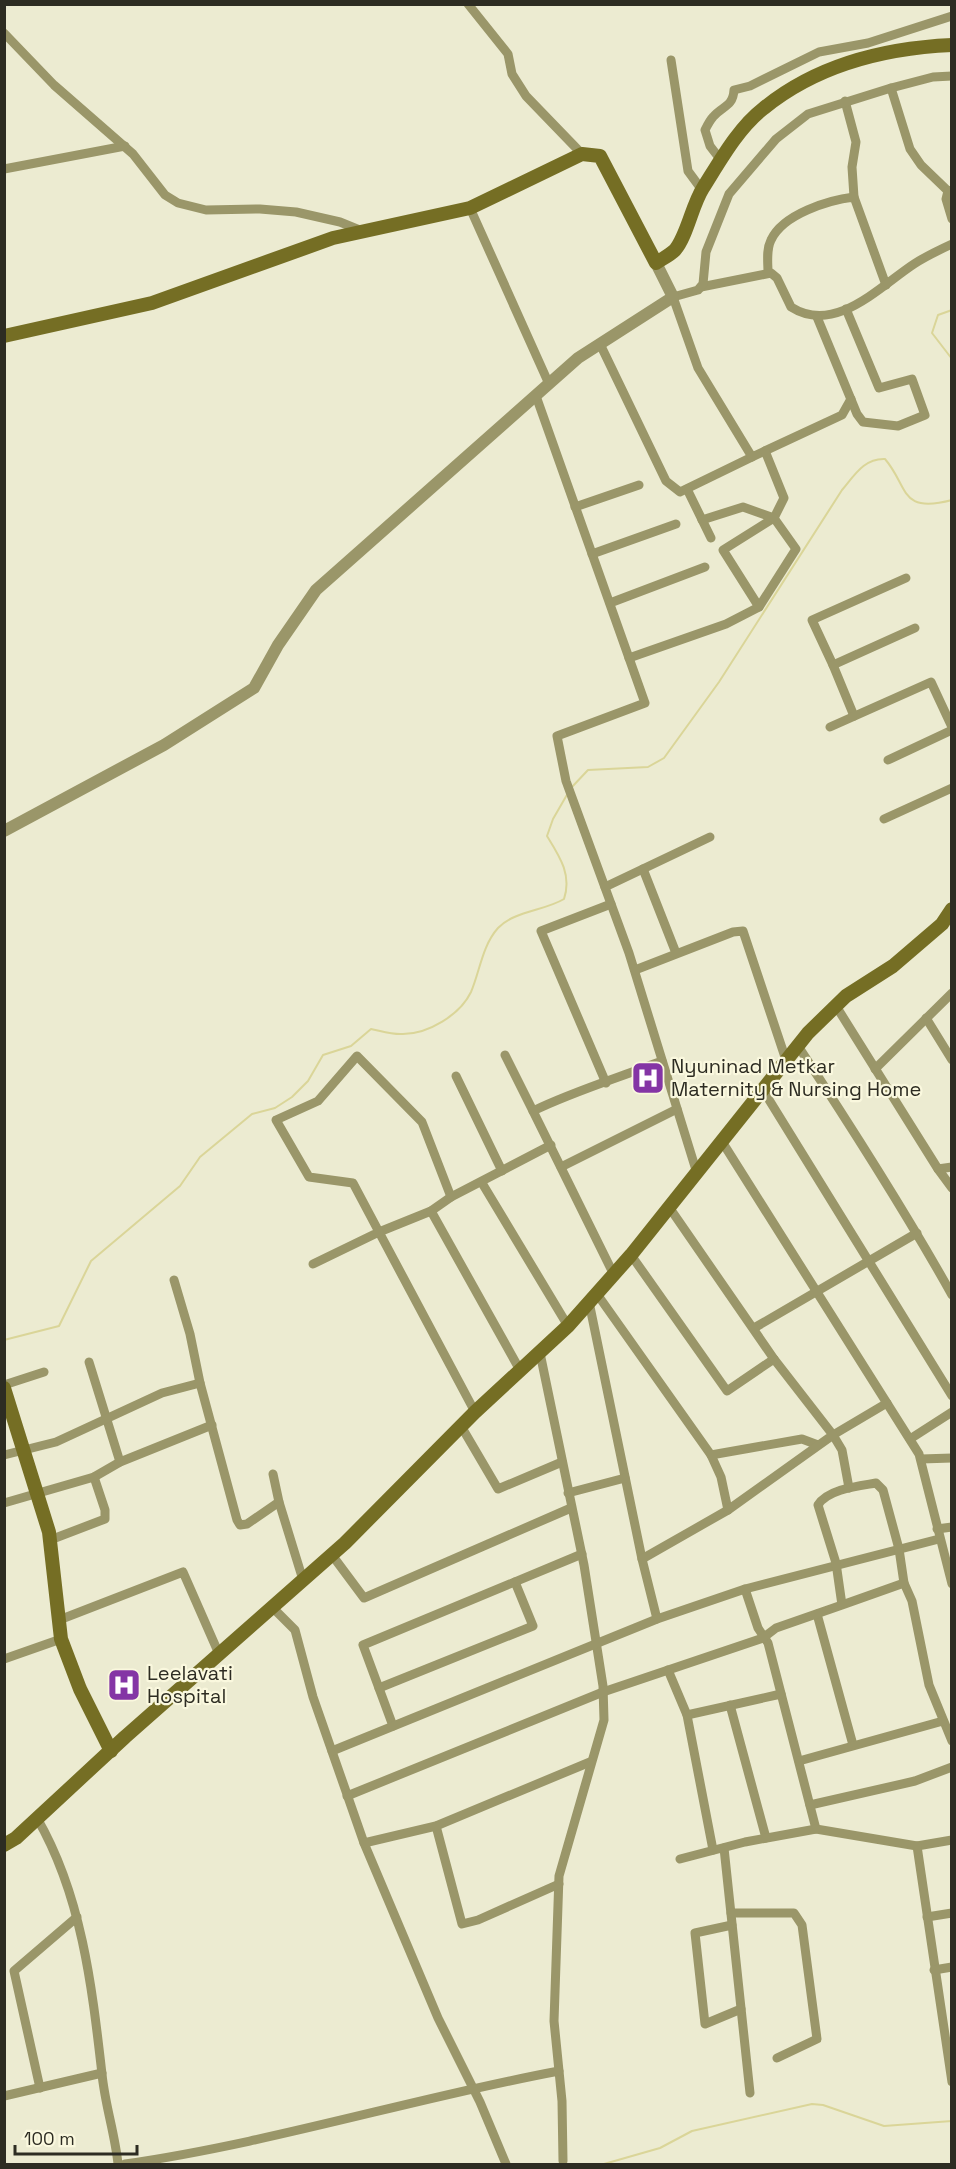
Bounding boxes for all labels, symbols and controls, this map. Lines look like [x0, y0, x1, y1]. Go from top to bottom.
place label: Nyuninad Metkar Maternity & Nursing Home [671, 1053, 921, 1102]
hospital icon: Nyuninad Metkar Maternity & Nursing Home [630, 1060, 666, 1096]
place label: Leelavati Hospital [147, 1660, 233, 1709]
hospital icon: Leelavati Hospital [106, 1667, 142, 1703]
scale bar [15, 2118, 136, 2156]
text: 100 m [24, 2127, 75, 2150]

